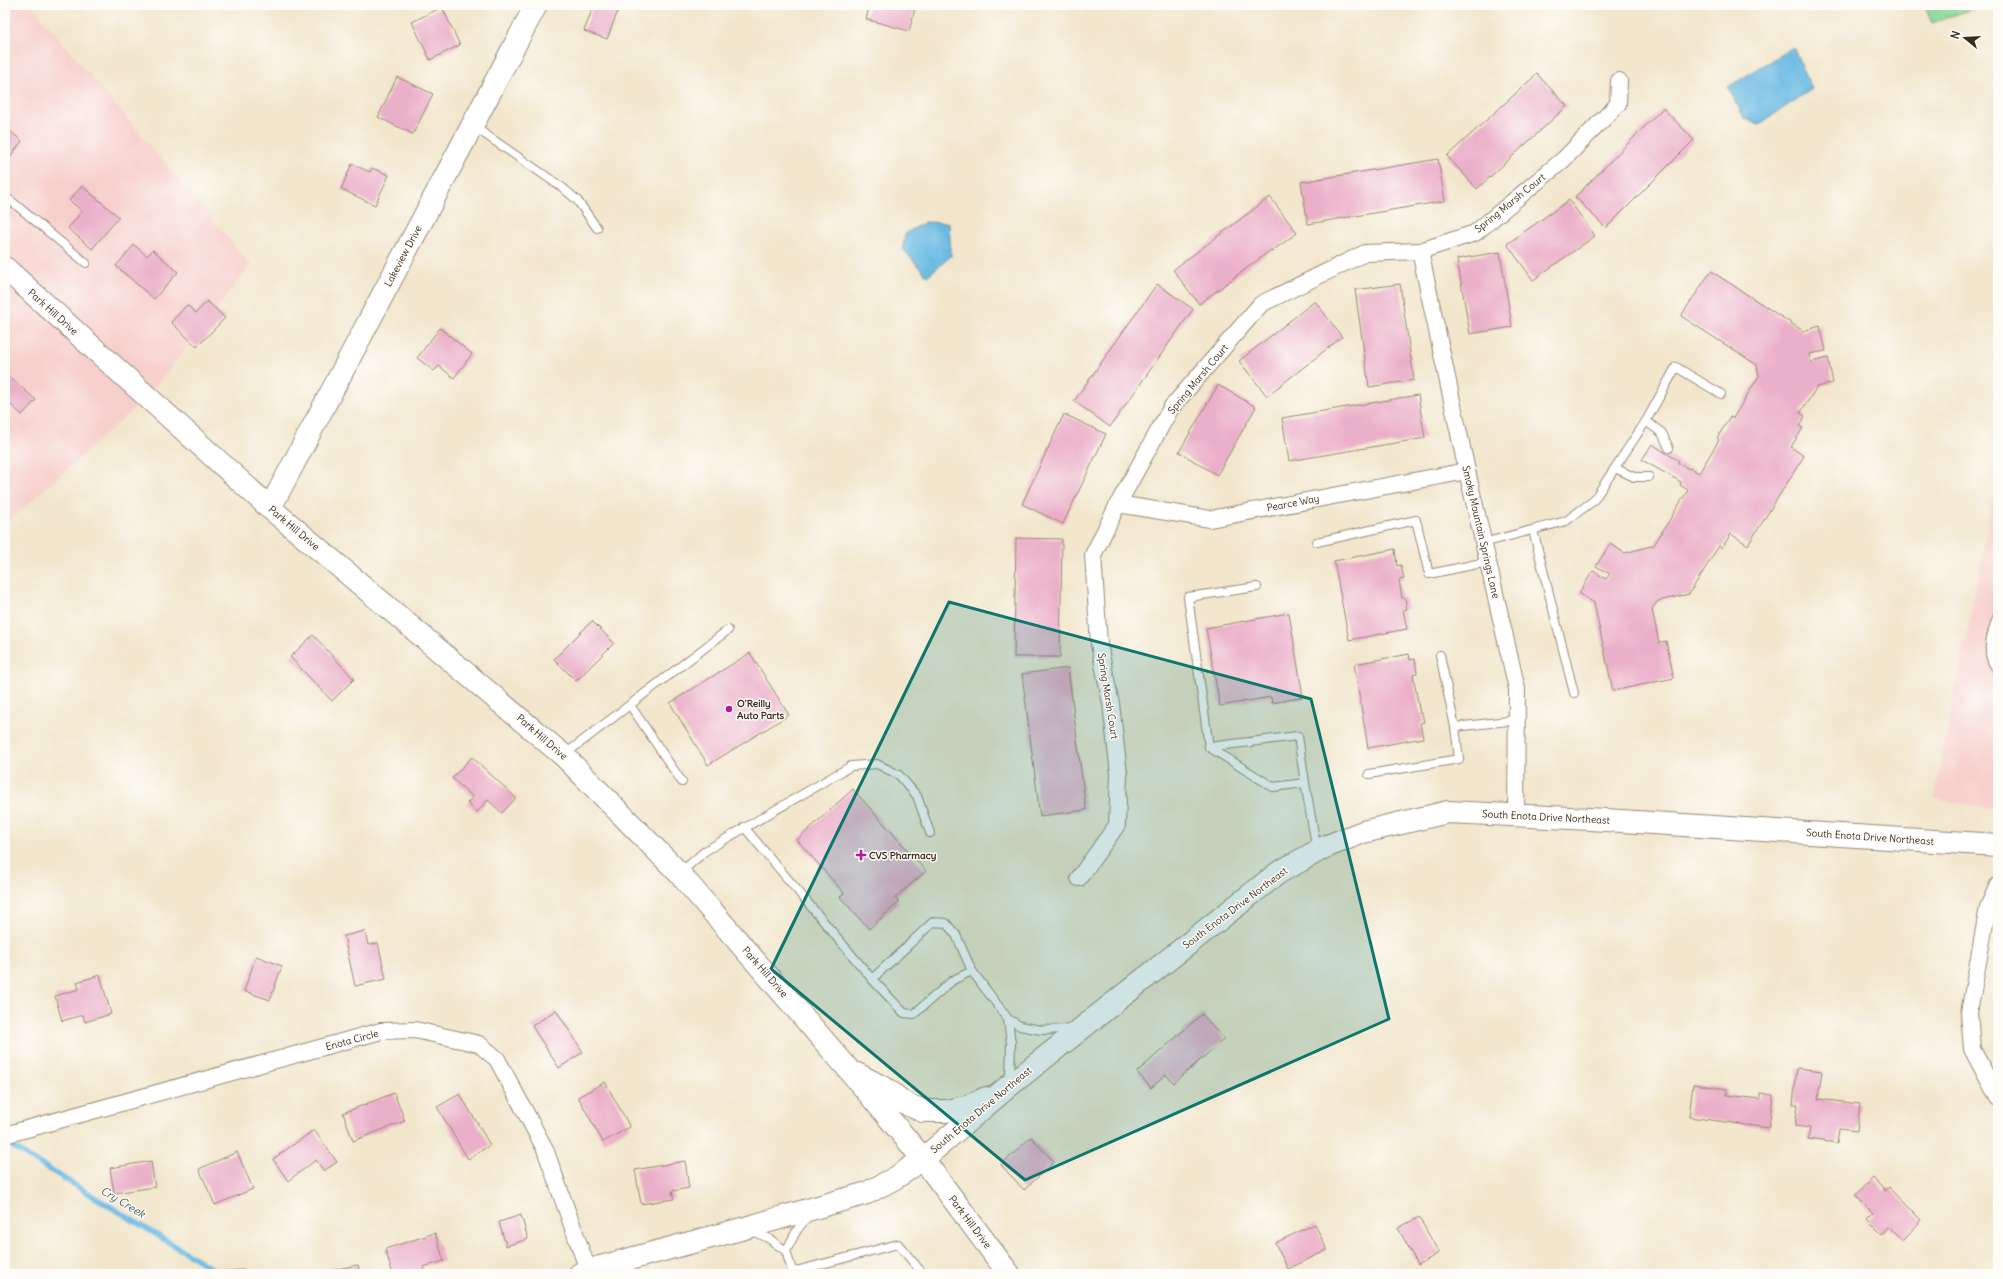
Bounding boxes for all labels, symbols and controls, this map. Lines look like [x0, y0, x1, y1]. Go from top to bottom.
north arrow [1945, 18, 1985, 58]
text: N [1948, 29, 1963, 41]
street label: Spring Marsh Court [1472, 170, 1548, 236]
street label: Lakeview Drive [381, 223, 425, 289]
street label: Park Hill Drive [25, 286, 81, 338]
street label: Spring Marsh Court [1165, 341, 1231, 417]
street label: Smoky Mountain Springs Lane [1459, 464, 1503, 600]
street label: Pearce Way [1266, 492, 1320, 514]
street label: Park Hill Drive [266, 503, 322, 553]
street label: Spring Marsh Court [1095, 652, 1121, 741]
place label: O'Reilly Auto Parts [737, 697, 785, 722]
marker: O'Reilly Auto Parts [724, 704, 734, 714]
street label: Park Hill Drive [514, 711, 570, 763]
street label: South Enota Drive Northeast [1482, 807, 1611, 827]
street label: South Enota Drive Northeast [1806, 826, 1935, 848]
place label: CVS Pharmacy [869, 849, 937, 862]
marker: CVS Pharmacy [856, 850, 866, 860]
street label: South Enota Drive Northeast [1180, 864, 1290, 952]
street label: Park Hill Drive [739, 944, 791, 1000]
street label: Enota Circle [324, 1027, 380, 1053]
street label: South Enota Drive Northeast [928, 1064, 1035, 1156]
water label: Cry Creek [98, 1183, 149, 1221]
street label: Park Hill Drive [946, 1193, 994, 1251]

